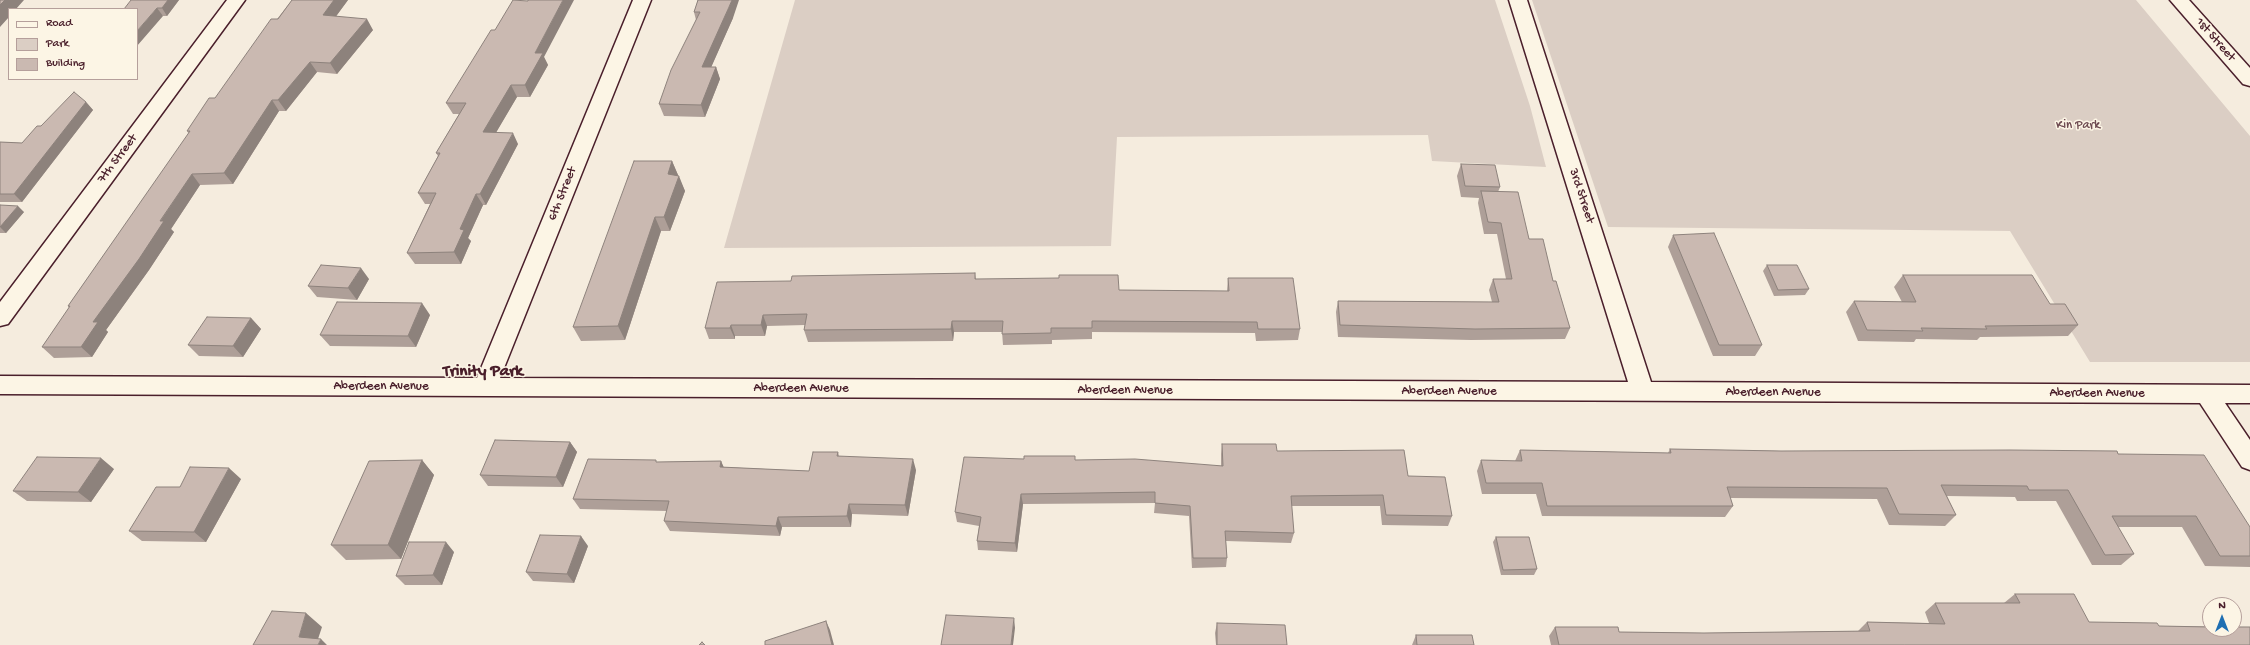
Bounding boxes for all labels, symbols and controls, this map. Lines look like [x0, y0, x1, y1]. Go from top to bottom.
legend [8, 8, 138, 80]
street label: 1st Street [2192, 15, 2238, 65]
text: Road [46, 17, 72, 31]
text: Park [46, 37, 69, 51]
text: Building [46, 57, 85, 71]
park label: Kin Park [2056, 118, 2100, 134]
street label: 7th Street [95, 132, 141, 186]
street label: 6th Street [545, 165, 581, 223]
street label: 3rd Street [1565, 167, 1597, 225]
district label: Trinity Park [443, 362, 523, 382]
street label: Aberdeen Avenue [333, 379, 429, 395]
street label: Aberdeen Avenue [753, 381, 849, 397]
street label: Aberdeen Avenue [1077, 383, 1173, 399]
street label: Aberdeen Avenue [1401, 384, 1497, 400]
street label: Aberdeen Avenue [1725, 385, 1821, 401]
street label: Aberdeen Avenue [2049, 386, 2145, 402]
north arrow [2202, 597, 2242, 637]
text: N [2218, 600, 2226, 612]

